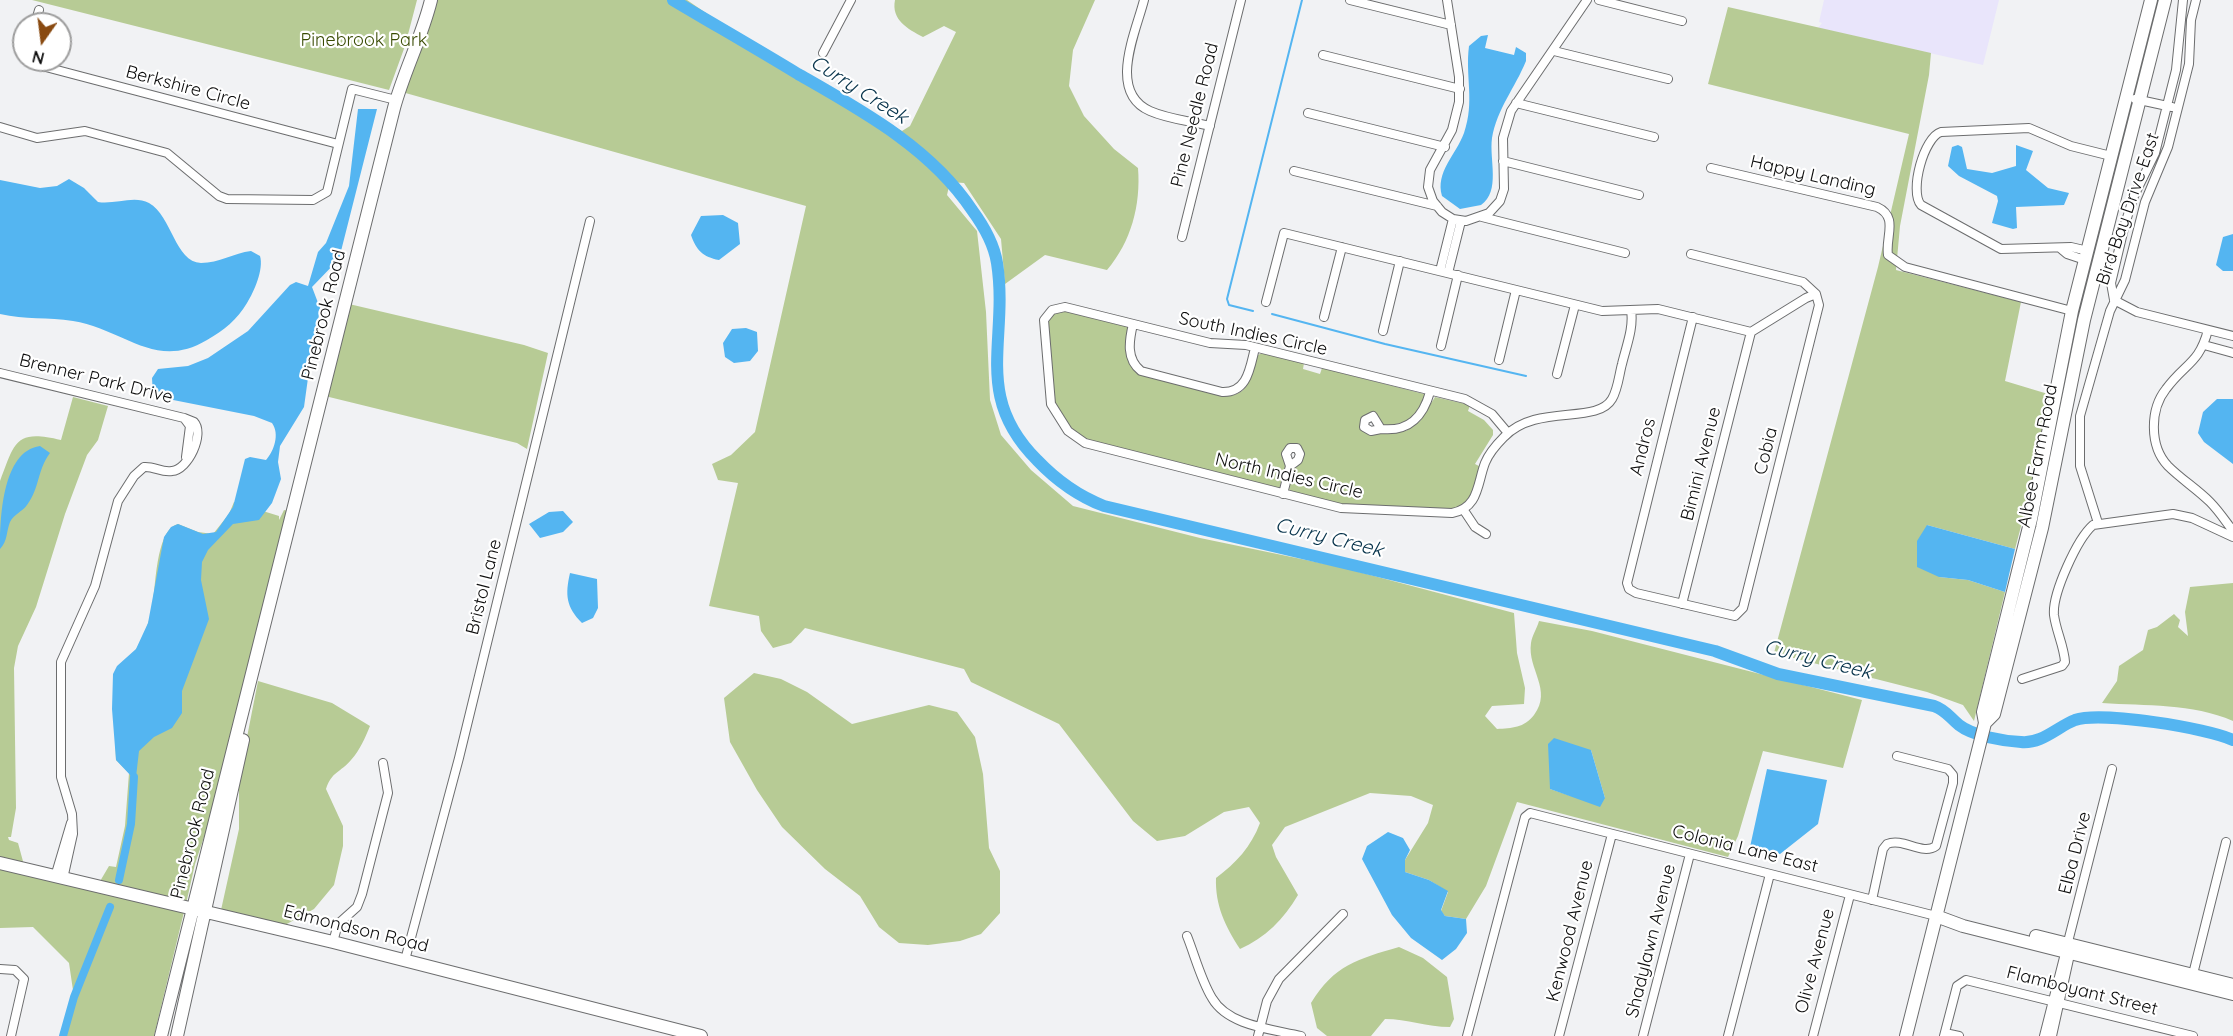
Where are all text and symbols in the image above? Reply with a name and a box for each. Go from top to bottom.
north arrow [12,12,72,72]
park label: Pinebrook Park [301,30,427,52]
street label: Pine Needle Road [1167,41,1223,189]
text: N [30,46,46,69]
water label: Curry Creek [806,51,912,129]
street label: Berkshire Circle [123,61,253,115]
street label: Bird Bay Drive East [2092,130,2164,288]
street label: Happy Landing [1748,151,1878,201]
street label: Pinebrook Road [297,248,351,382]
street label: South Indies Circle [1177,308,1329,360]
street label: Brenner Park Drive [17,349,175,409]
street label: Albee Farm Road [2014,382,2062,530]
street label: Bimini Avenue [1676,405,1726,523]
street label: Andros [1625,416,1661,478]
street label: Cobia [1750,425,1782,477]
street label: North Indies Circle [1213,449,1365,503]
water label: Curry Creek [1273,513,1385,563]
street label: Bristol Lane [462,537,506,637]
water label: Curry Creek [1762,635,1874,685]
street label: Pinebrook Road [166,767,220,901]
street label: Elba Drive [2054,809,2096,897]
street label: Colonia Lane East [1670,820,1820,878]
street label: Kenwood Avenue [1542,858,1598,1004]
street label: Shadylawn Avenue [1621,862,1681,1020]
street label: Edmondson Road [281,901,431,957]
street label: Olive Avenue [1791,906,1839,1016]
street label: Flamboyant Street [2004,962,2160,1020]

